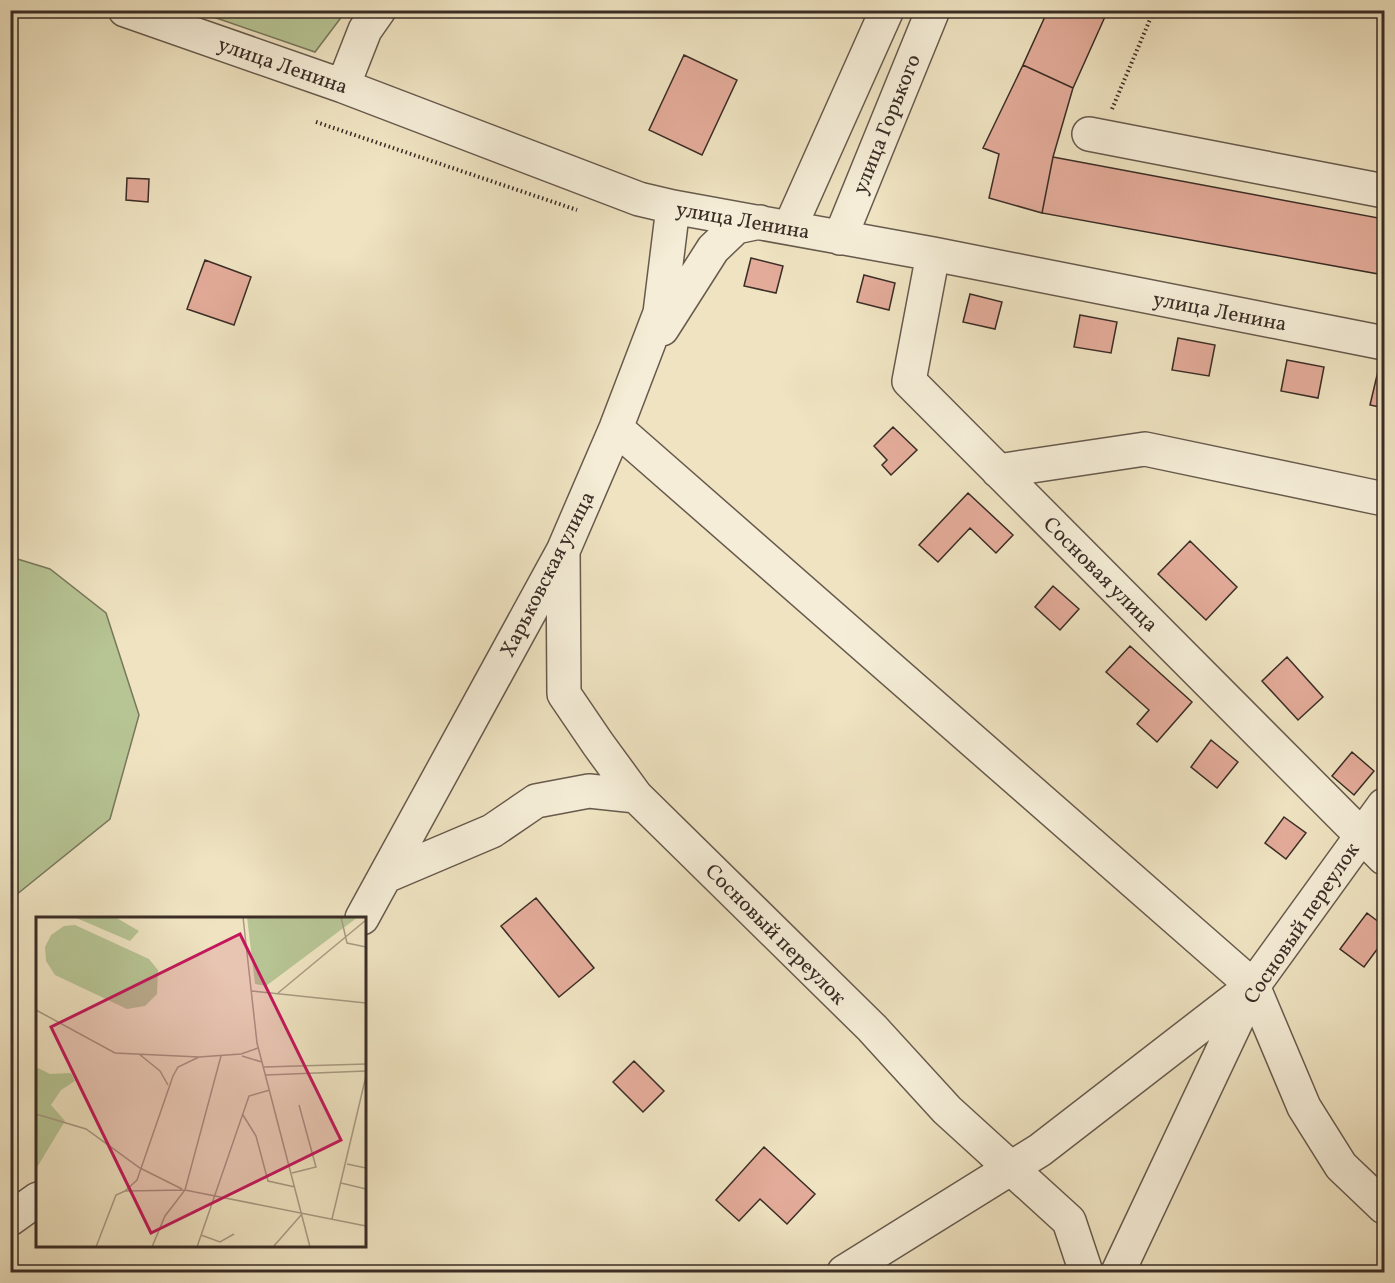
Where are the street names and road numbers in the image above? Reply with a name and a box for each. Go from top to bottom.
street label: улица Ленина [214,31,351,102]
street label: улица Горького [846,50,929,199]
street label: улица Ленина [673,195,812,248]
street label: улица Ленина [1150,285,1289,340]
street label: Харьковская улица [494,487,603,663]
street label: Сосновая улица [1036,511,1164,639]
street label: Сосновый переулок [1237,837,1367,1010]
street label: Сосновый переулок [698,858,852,1012]

